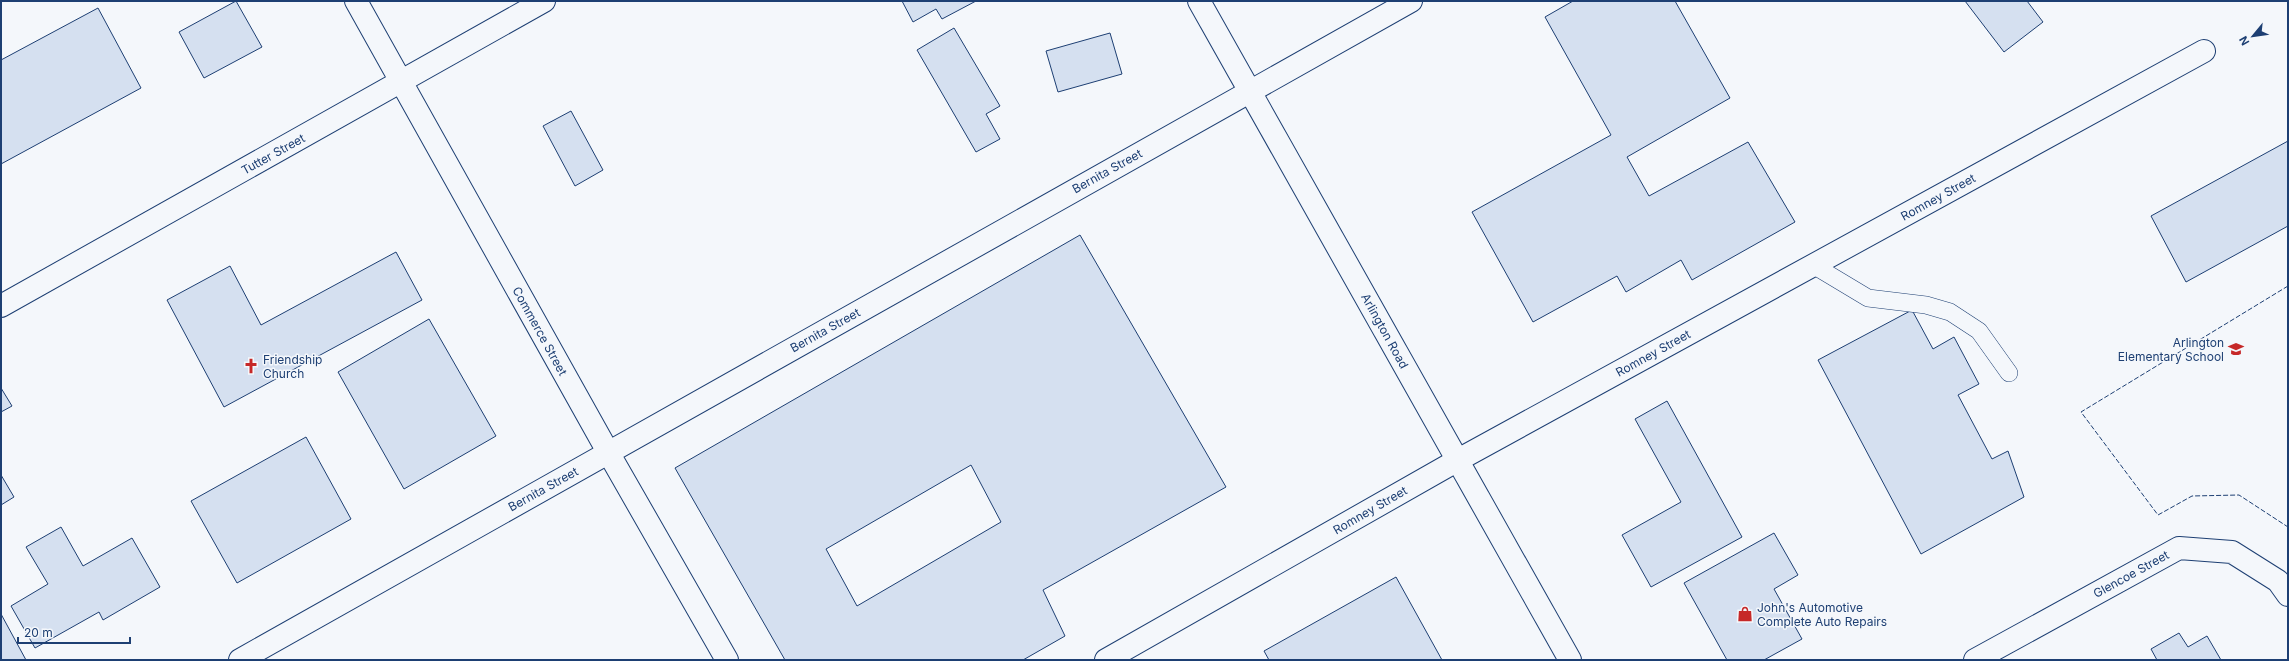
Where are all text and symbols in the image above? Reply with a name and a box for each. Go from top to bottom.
north arrow [2233,16,2273,56]
text: N [2236,34,2252,48]
street label: Tutter Street [239,130,307,178]
street label: Bernita Street [1069,146,1145,196]
street label: Romney Street [1898,170,1978,224]
street label: Commerce Street [509,284,571,378]
street label: Arlington Road [1358,291,1412,371]
street label: Bernita Street [787,305,863,355]
street label: Romney Street [1613,326,1693,380]
place label: Arlington Elementary School [2118,335,2224,364]
school or university icon: Arlington Elementary School [2227,340,2245,358]
place label: Friendship Church [263,352,322,381]
church icon: Friendship Church [242,357,260,375]
street label: Bernita Street [505,464,581,514]
street label: Romney Street [1330,483,1410,537]
street label: Glencoe Street [2091,547,2172,601]
place label: John's Automotive Complete Auto Repairs [1757,600,1887,629]
shop icon: John's Automotive Complete Auto Repairs [1736,605,1754,623]
scale bar [18,619,130,645]
text: 20 m [24,625,53,640]

